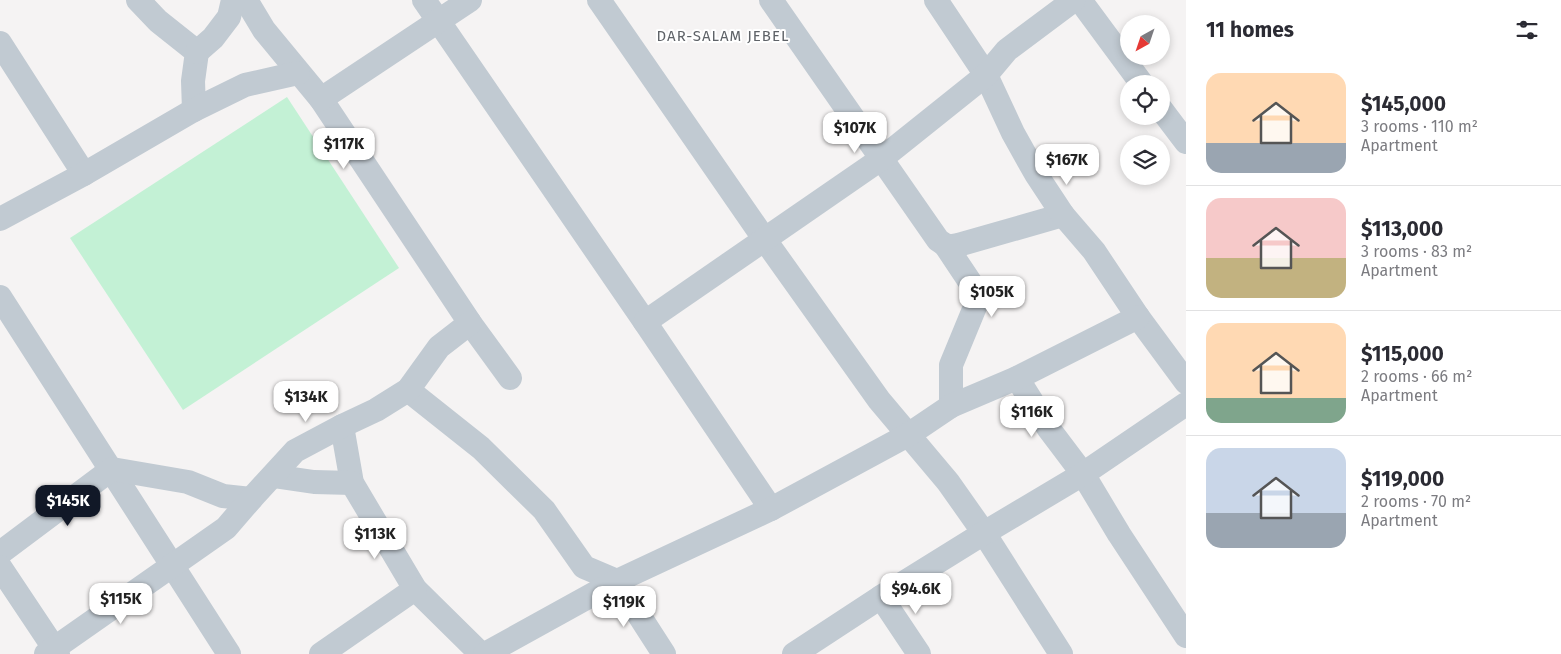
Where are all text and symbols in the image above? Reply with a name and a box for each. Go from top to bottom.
north arrow [1120,15,1170,65]
map controls [1120,15,1170,185]
icon: filters [1513,16,1541,44]
text: 11 homes [1206,17,1294,43]
district label: DAR-SALAM JEBEL [657,27,789,45]
button: locate [1120,75,1170,125]
text: $145,000 [1361,91,1446,117]
icon: home [1246,93,1306,153]
pin: $107K [820,112,890,154]
text: 3 rooms · 110 m² [1361,117,1478,136]
text: $107K [834,118,876,137]
pin: $117K [309,128,379,170]
text: $117K [324,134,364,153]
button: layers [1120,135,1170,185]
text: Apartment [1361,136,1438,155]
pin: $167K [1032,144,1102,186]
text: $167K [1046,150,1088,169]
text: $113,000 [1361,216,1443,242]
icon: home [1246,218,1306,278]
text: 3 rooms · 83 m² [1361,242,1472,261]
text: Apartment [1361,261,1438,280]
pin: $105K [957,276,1027,318]
text: $105K [970,282,1014,301]
text: $115,000 [1361,341,1444,367]
icon: home [1246,343,1306,403]
text: 2 rooms · 66 m² [1361,367,1472,386]
pin: $134K [271,380,341,423]
text: Apartment [1361,386,1438,405]
text: $134K [284,387,328,406]
pin: $116K [997,396,1067,438]
text: $116K [1011,402,1053,421]
text: $119,000 [1361,466,1444,492]
icon: home [1246,468,1306,528]
pin: $145K [33,484,103,527]
text: $145K [46,491,90,510]
text: 2 rooms · 70 m² [1361,492,1471,511]
text: Apartment [1361,511,1438,530]
pin: $113K [340,518,410,560]
text: $113K [354,524,396,543]
pin: $94.6K [875,572,957,615]
text: $94.6K [891,579,941,598]
pin: $115K [86,582,156,625]
pin: $119K [589,586,659,628]
text: $115K [100,589,142,608]
text: $119K [603,592,645,611]

